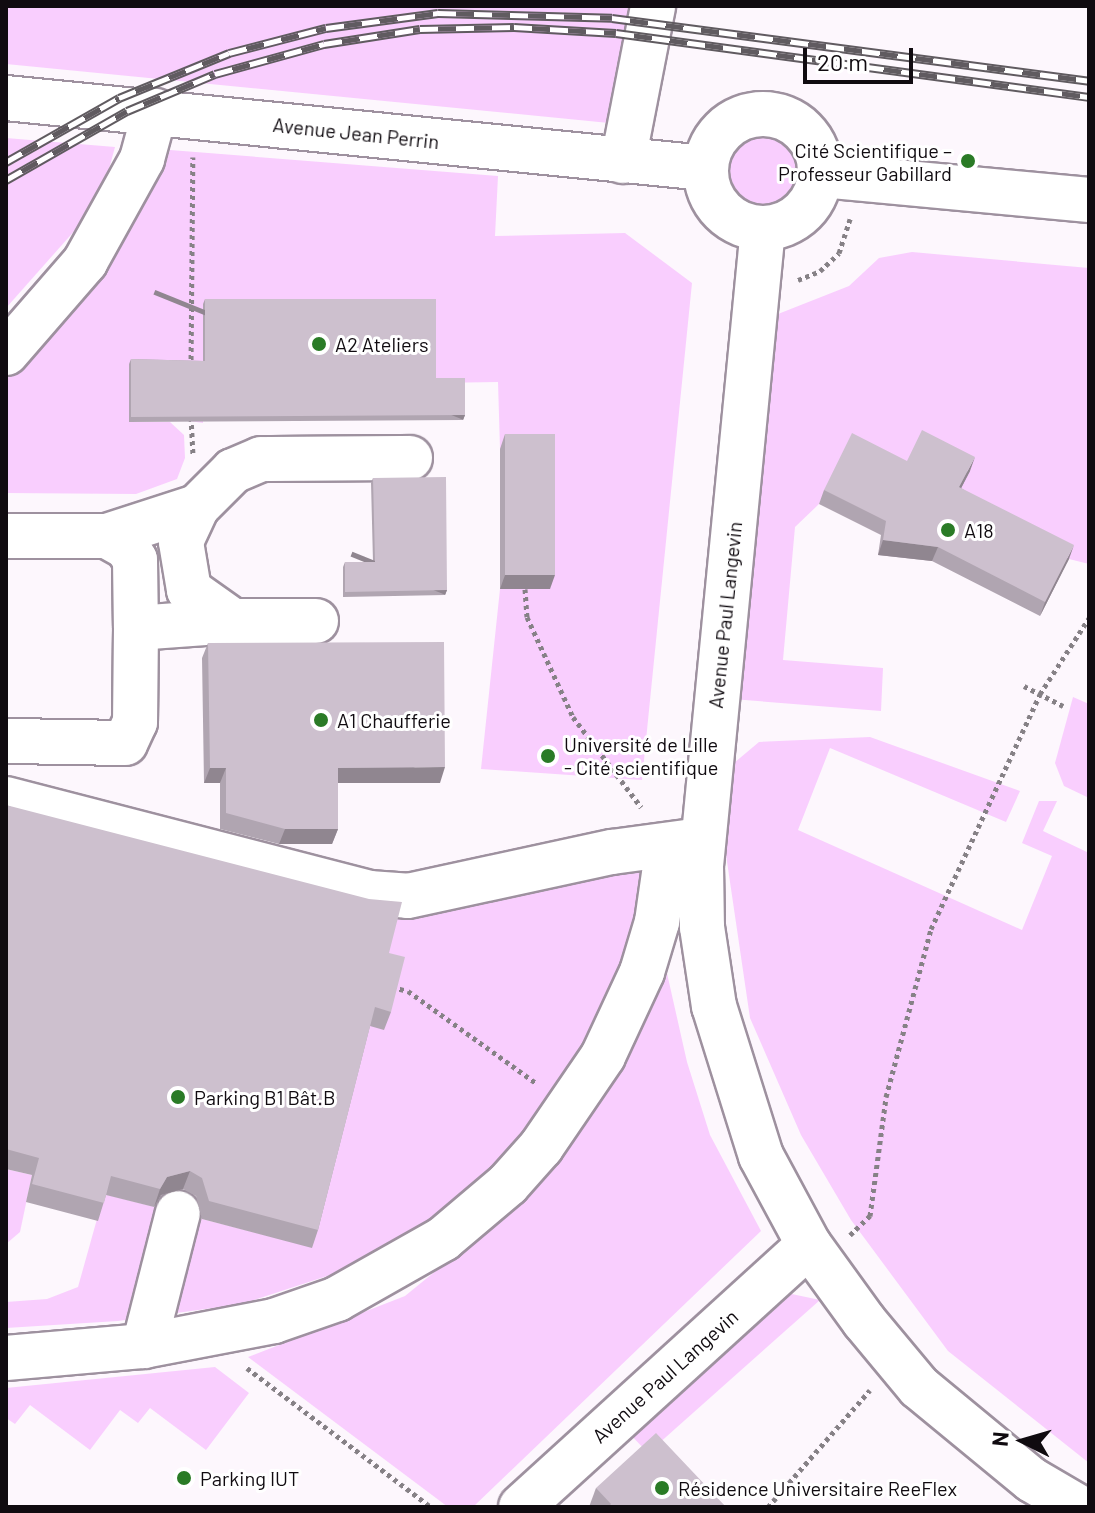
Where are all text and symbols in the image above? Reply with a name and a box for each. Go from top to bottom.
scale bar [807,32,917,82]
text: 20 m [817,47,868,76]
street label: Avenue Jean Perrin [272,112,440,154]
place label: Cité Scientifique – Professeur Gabillard [778,138,952,185]
marker: Cité Scientifique – Professeur Gabillard [959,152,977,170]
place label: A2 Ateliers [335,332,429,356]
marker: A2 Ateliers [310,335,328,353]
place label: A18 [964,518,994,542]
street label: Avenue Paul Langevin [703,520,747,710]
marker: A18 [939,521,957,539]
place label: A1 Chaufferie [337,708,451,732]
marker: A1 Chaufferie [312,711,330,729]
place label: Université de Lille ‐ Cité scientifique [564,732,718,779]
marker: Université de Lille ‐ Cité scientifique [539,747,557,765]
place label: Parking B1 Bât.B [194,1085,335,1109]
marker: Parking B1 Bât.B [169,1088,187,1106]
street label: Avenue Paul Langevin [587,1304,743,1448]
north arrow [983,1401,1063,1481]
text: N [986,1430,1013,1447]
place label: Parking IUT [200,1466,299,1490]
marker: Parking IUT [175,1469,193,1487]
place label: Résidence Universitaire ReeFlex [678,1476,957,1500]
marker: Résidence Universitaire ReeFlex [653,1479,671,1497]

